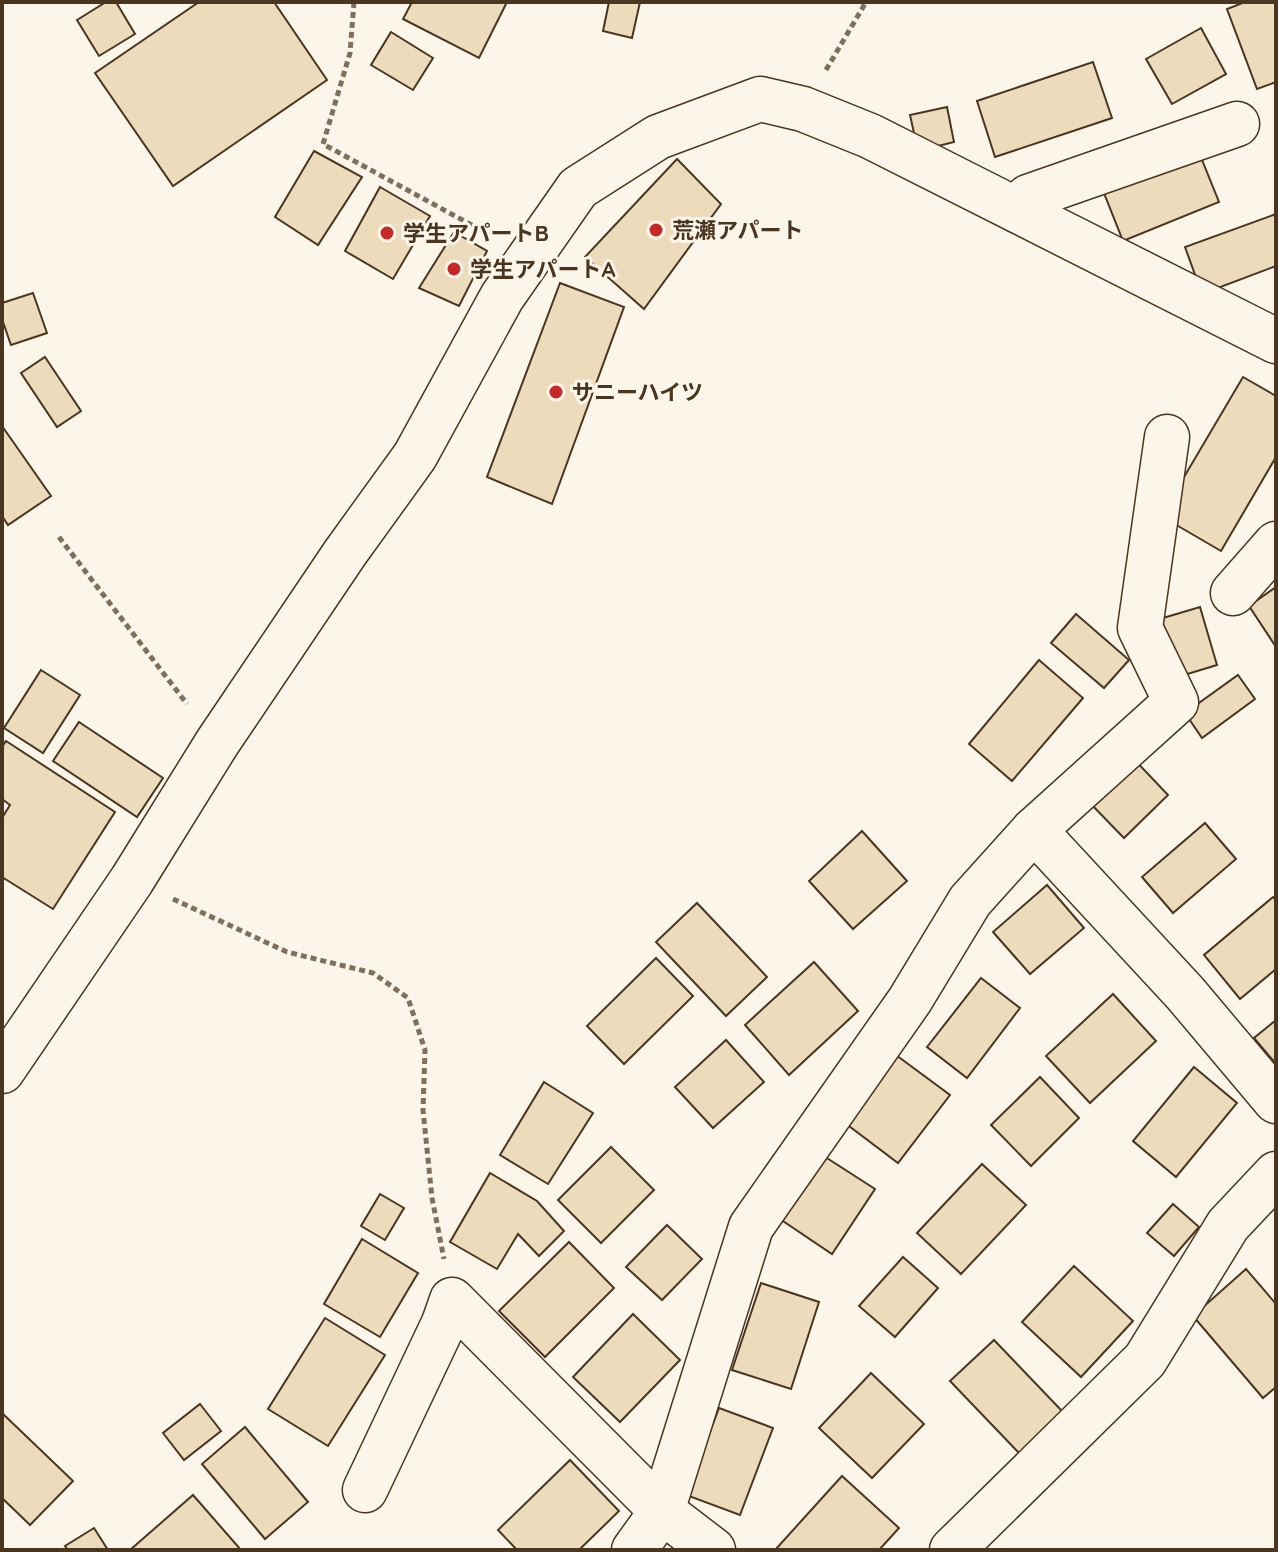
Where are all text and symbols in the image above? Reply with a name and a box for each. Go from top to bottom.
place label: 荒瀬アパート [672,216,804,244]
place label: 学生アパートB [403,219,549,247]
marker: 荒瀬アパート [647,221,665,239]
marker: 学生アパートB [378,224,396,242]
place label: 学生アパートA [470,255,616,283]
marker: 学生アパートA [445,260,463,278]
place label: サニーハイツ [572,378,703,406]
marker: サニーハイツ [547,383,565,401]

